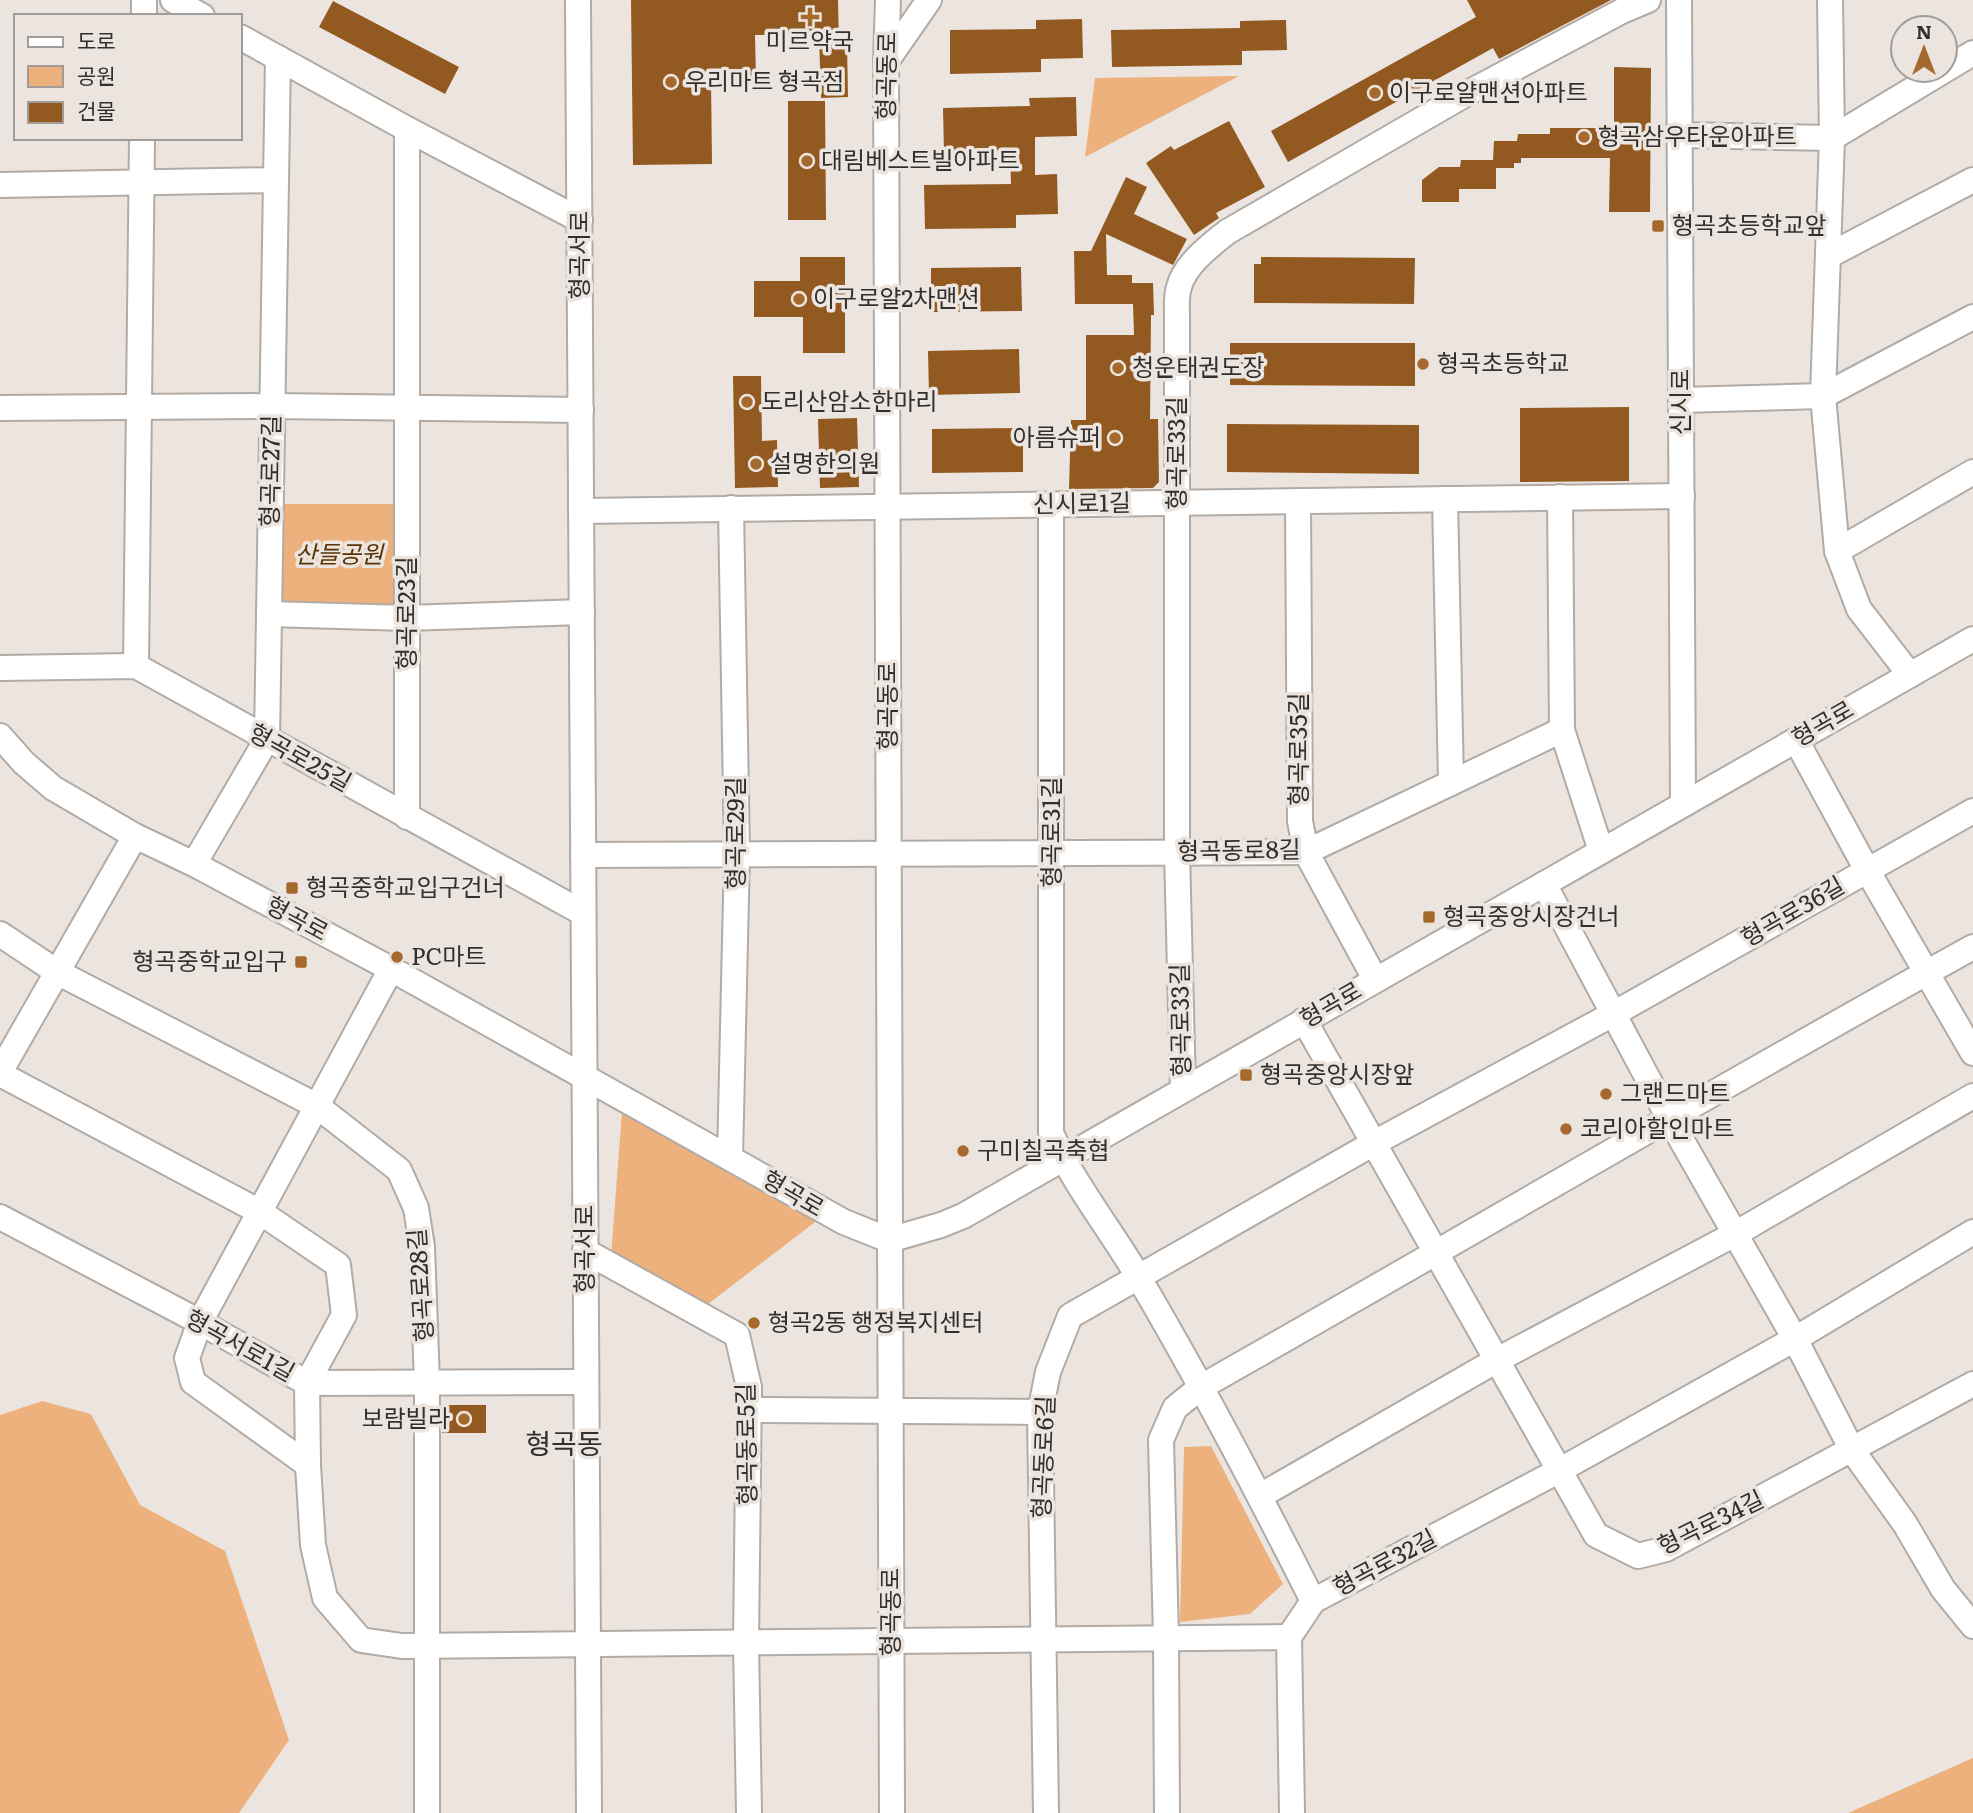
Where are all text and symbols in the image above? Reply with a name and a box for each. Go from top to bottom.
marker: 미르약국 [802,9,818,25]
legend [14,14,242,140]
north arrow [1889,14,1959,84]
text: N [1916,17,1932,45]
place label: 미르약국 [766,22,854,57]
text: 도로 [77,24,116,55]
street label: 형곡동로 [866,31,903,120]
text: 공원 [77,59,116,90]
place label: 우리마트 형곡점 [685,62,844,97]
place label: 이구로얄맨션아파트 [1389,73,1588,108]
marker: 우리마트 형곡점 [663,74,679,90]
marker: 이구로얄맨션아파트 [1367,85,1383,101]
text: 건물 [77,94,116,125]
place label: 형곡삼우타운아파트 [1598,117,1797,152]
marker: 형곡삼우타운아파트 [1576,129,1592,145]
place label: 대림베스트빌아파트 [821,141,1020,176]
marker: 대림베스트빌아파트 [799,153,815,169]
place label: 형곡초등학교앞 [1672,206,1827,241]
street label: 형곡서로 [560,211,595,299]
marker: 형곡초등학교앞 [1650,218,1666,234]
place label: 이구로얄2차맨션 [813,279,980,314]
marker: 이구로얄2차맨션 [791,291,807,307]
place label: 형곡초등학교 [1437,344,1569,379]
place label: 청운태권도장 [1132,348,1264,383]
marker: 형곡초등학교 [1415,356,1431,372]
marker: 청운태권도장 [1110,360,1126,376]
street label: 신시로 [1661,369,1696,435]
place label: 도리산암소한마리 [761,382,938,417]
marker: 도리산암소한마리 [739,394,755,410]
street label: 형곡로33길 [1157,396,1192,510]
street label: 형곡로27길 [250,414,287,527]
place label: 아름슈퍼 [1013,418,1101,453]
marker: 아름슈퍼 [1107,430,1123,446]
place label: 설명한의원 [770,444,880,479]
marker: 설명한의원 [748,456,764,472]
street label: 신시로1길 [1033,483,1131,520]
park label: 산들공원 [295,535,385,570]
street label: 형곡로23길 [387,556,422,670]
street label: 형곡동로 [868,662,903,750]
street label: 형곡로 [1784,690,1859,754]
street label: 형곡로35길 [1279,692,1314,806]
street label: 형곡로25길 [243,713,359,798]
street label: 형곡로29길 [716,776,751,890]
street label: 형곡로31길 [1032,776,1067,888]
street label: 형곡동로8길 [1177,830,1301,867]
street label: 형곡로36길 [1734,866,1850,954]
place label: 형곡중학교입구건너 [306,868,505,903]
marker: 형곡중학교입구건너 [284,880,300,896]
street label: 형곡로 [261,886,336,948]
place label: 형곡중앙시장건너 [1443,897,1620,932]
marker: 형곡중앙시장건너 [1421,909,1437,925]
place label: PC마트 [411,937,486,972]
place label: 형곡중학교입구 [132,942,287,977]
marker: PC마트 [389,949,405,965]
marker: 형곡중학교입구 [293,954,309,970]
street label: 형곡로33길 [1160,963,1197,1077]
street label: 형곡로 [1292,971,1367,1035]
place label: 형곡중앙시장앞 [1260,1055,1415,1090]
marker: 형곡중앙시장앞 [1238,1067,1254,1083]
place label: 그랜드마트 [1620,1074,1730,1109]
marker: 그랜드마트 [1598,1086,1614,1102]
place label: 코리아할인마트 [1580,1109,1735,1144]
marker: 코리아할인마트 [1558,1121,1574,1137]
place label: 구미칠곡축협 [977,1131,1109,1166]
marker: 구미칠곡축협 [955,1143,971,1159]
street label: 형곡로 [757,1160,832,1224]
street label: 형곡서로 [565,1205,600,1293]
street label: 형곡로28길 [397,1227,440,1343]
street label: 형곡서로1길 [180,1299,302,1388]
place label: 형곡2동 행정복지센터 [768,1303,984,1338]
marker: 형곡2동 행정복지센터 [746,1315,762,1331]
street label: 형곡동로5길 [726,1382,763,1506]
street label: 형곡동로6길 [1022,1395,1061,1519]
place label: 보람빌라 [362,1399,450,1434]
marker: 보람빌라 [456,1411,472,1427]
district label: 형곡동 [525,1421,603,1463]
street label: 형곡로34길 [1651,1480,1769,1562]
street label: 형곡로32길 [1326,1519,1442,1603]
street label: 형곡동로 [871,1568,906,1656]

